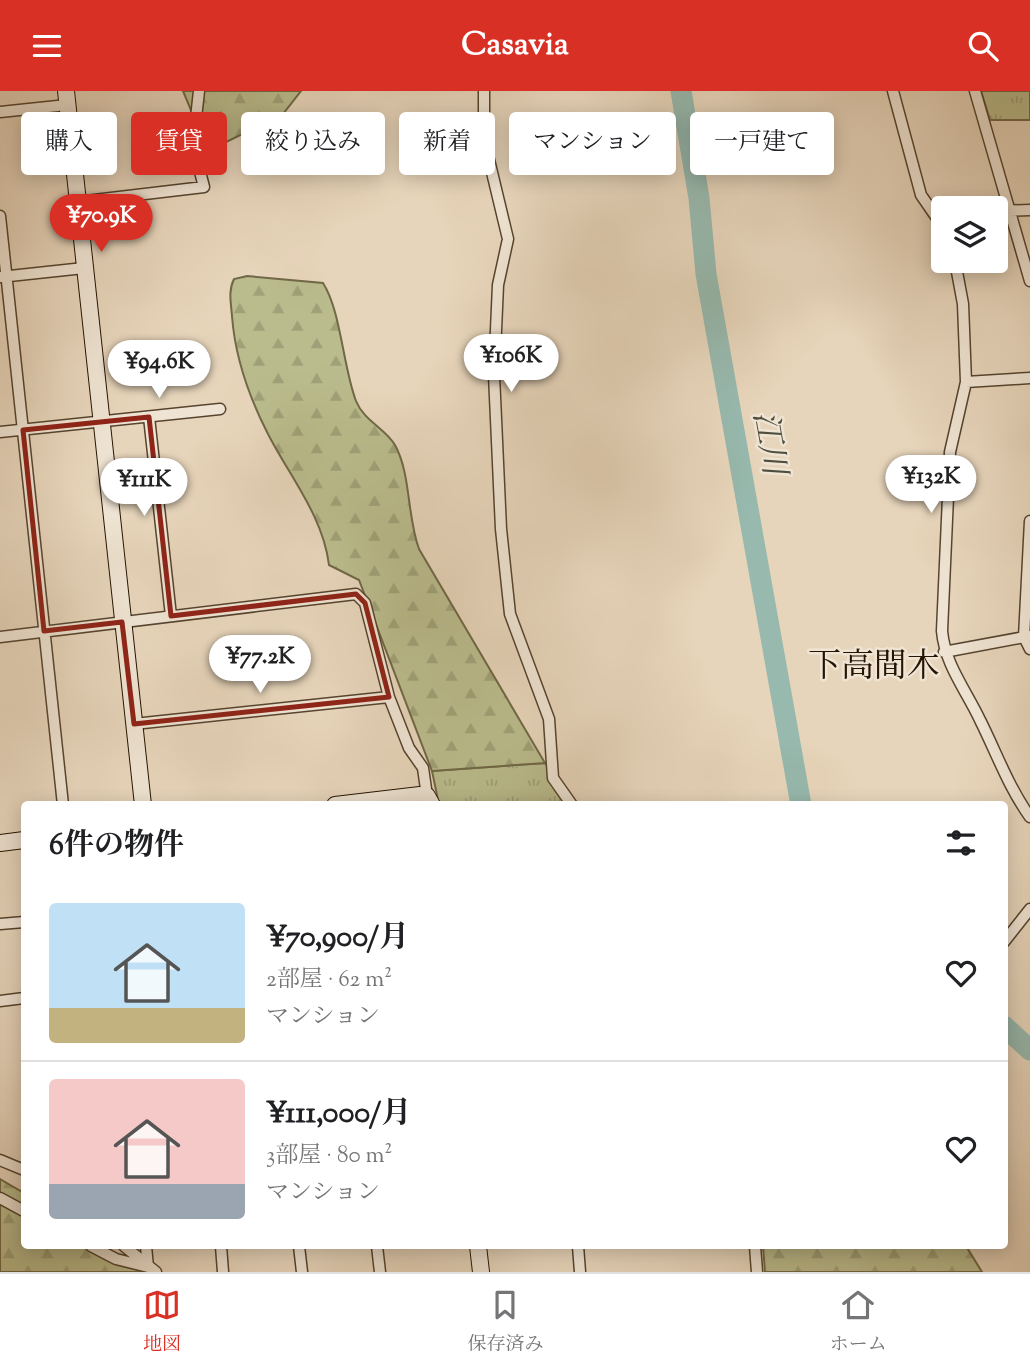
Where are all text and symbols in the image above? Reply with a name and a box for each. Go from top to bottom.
text: Casavia [461,23,569,69]
icon: menu [28,27,66,65]
icon: search [964,27,1002,65]
chip: 購入 [21,112,117,175]
chip: 賃貸 [131,112,227,175]
chip: 絞り込み [241,112,385,175]
chip: 新着 [399,112,495,175]
chip: マンション [509,112,676,175]
chip: 一戸建て [690,112,834,175]
pin: ¥70.9K [44,195,158,254]
map controls [931,196,1008,273]
button: layers [931,196,1008,273]
text: ¥70.9K [66,200,136,233]
pin: ¥106K [462,335,560,394]
text: ¥106K [480,340,542,373]
pin: ¥94.6K [102,341,216,400]
text: ¥94.6K [124,346,194,379]
water label: 江川 [740,407,797,481]
pin: ¥132K [882,455,980,515]
pin: ¥111K [95,459,193,518]
text: ¥132K [901,461,961,494]
text: ¥111K [117,464,171,497]
pin: ¥77.2K [203,635,317,695]
text: ¥77.2K [225,641,295,674]
district label: 下高間木 [808,644,940,692]
icon: filters [942,824,980,862]
text: 6件の物件 [49,825,184,868]
text: ¥70,900/月 [266,917,409,960]
icon: home [105,931,189,1015]
icon: heart [942,954,980,992]
text: 2部屋 · 62 m² [266,964,392,997]
text: マンション [266,1001,380,1034]
text: ¥111,000/月 [266,1093,411,1136]
icon: home [105,1107,189,1191]
icon: heart [942,1130,980,1168]
text: 3部屋 · 80 m² [266,1140,392,1173]
text: マンション [266,1177,380,1210]
tab: 地図 [143,1286,181,1359]
tab: 保存済み [467,1286,544,1359]
tab: ホーム [830,1286,887,1359]

